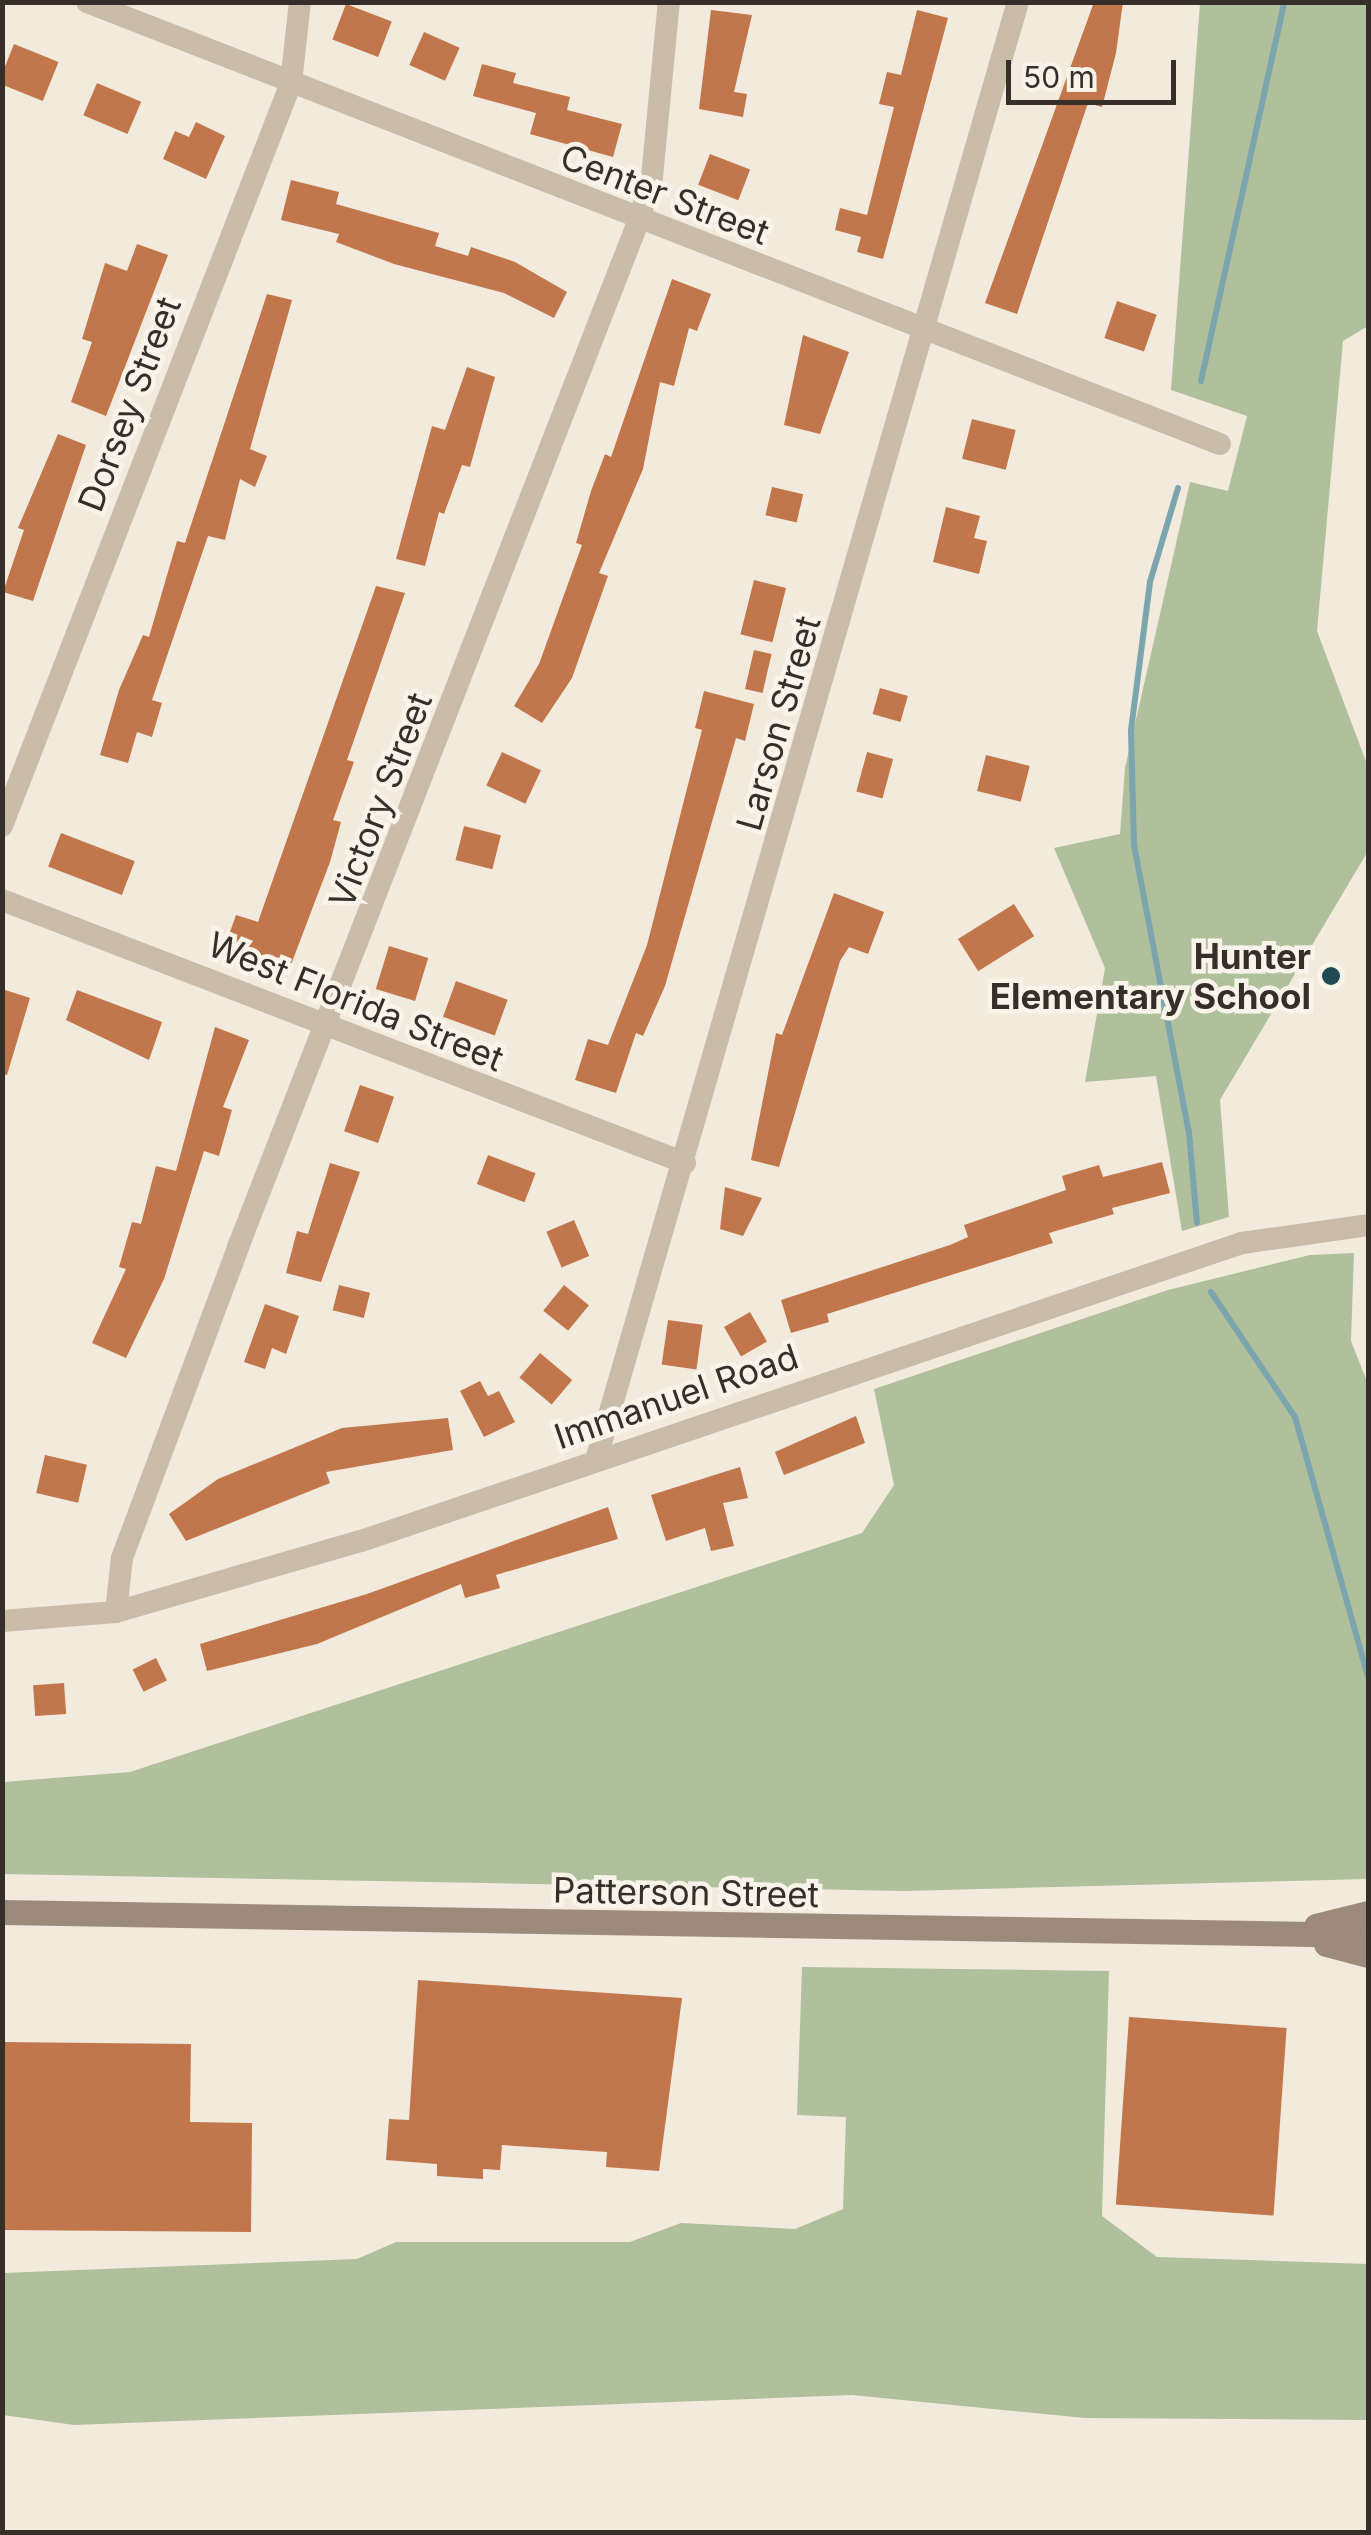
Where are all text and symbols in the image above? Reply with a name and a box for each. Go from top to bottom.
scale bar [1011,40,1181,102]
text: 50 m [1023,59,1095,95]
street label: Center Street [555,135,775,253]
street label: Dorsey Street [69,291,189,517]
street label: Larson Street [727,611,829,835]
street label: Victory Street [320,687,440,913]
street label: West Florida Street [202,923,510,1079]
place label: Hunter Elementary School [990,935,1311,1017]
marker: Hunter Elementary School [1320,965,1342,987]
street label: Immanuel Road [549,1335,803,1457]
street label: Patterson Street [553,1869,819,1915]

